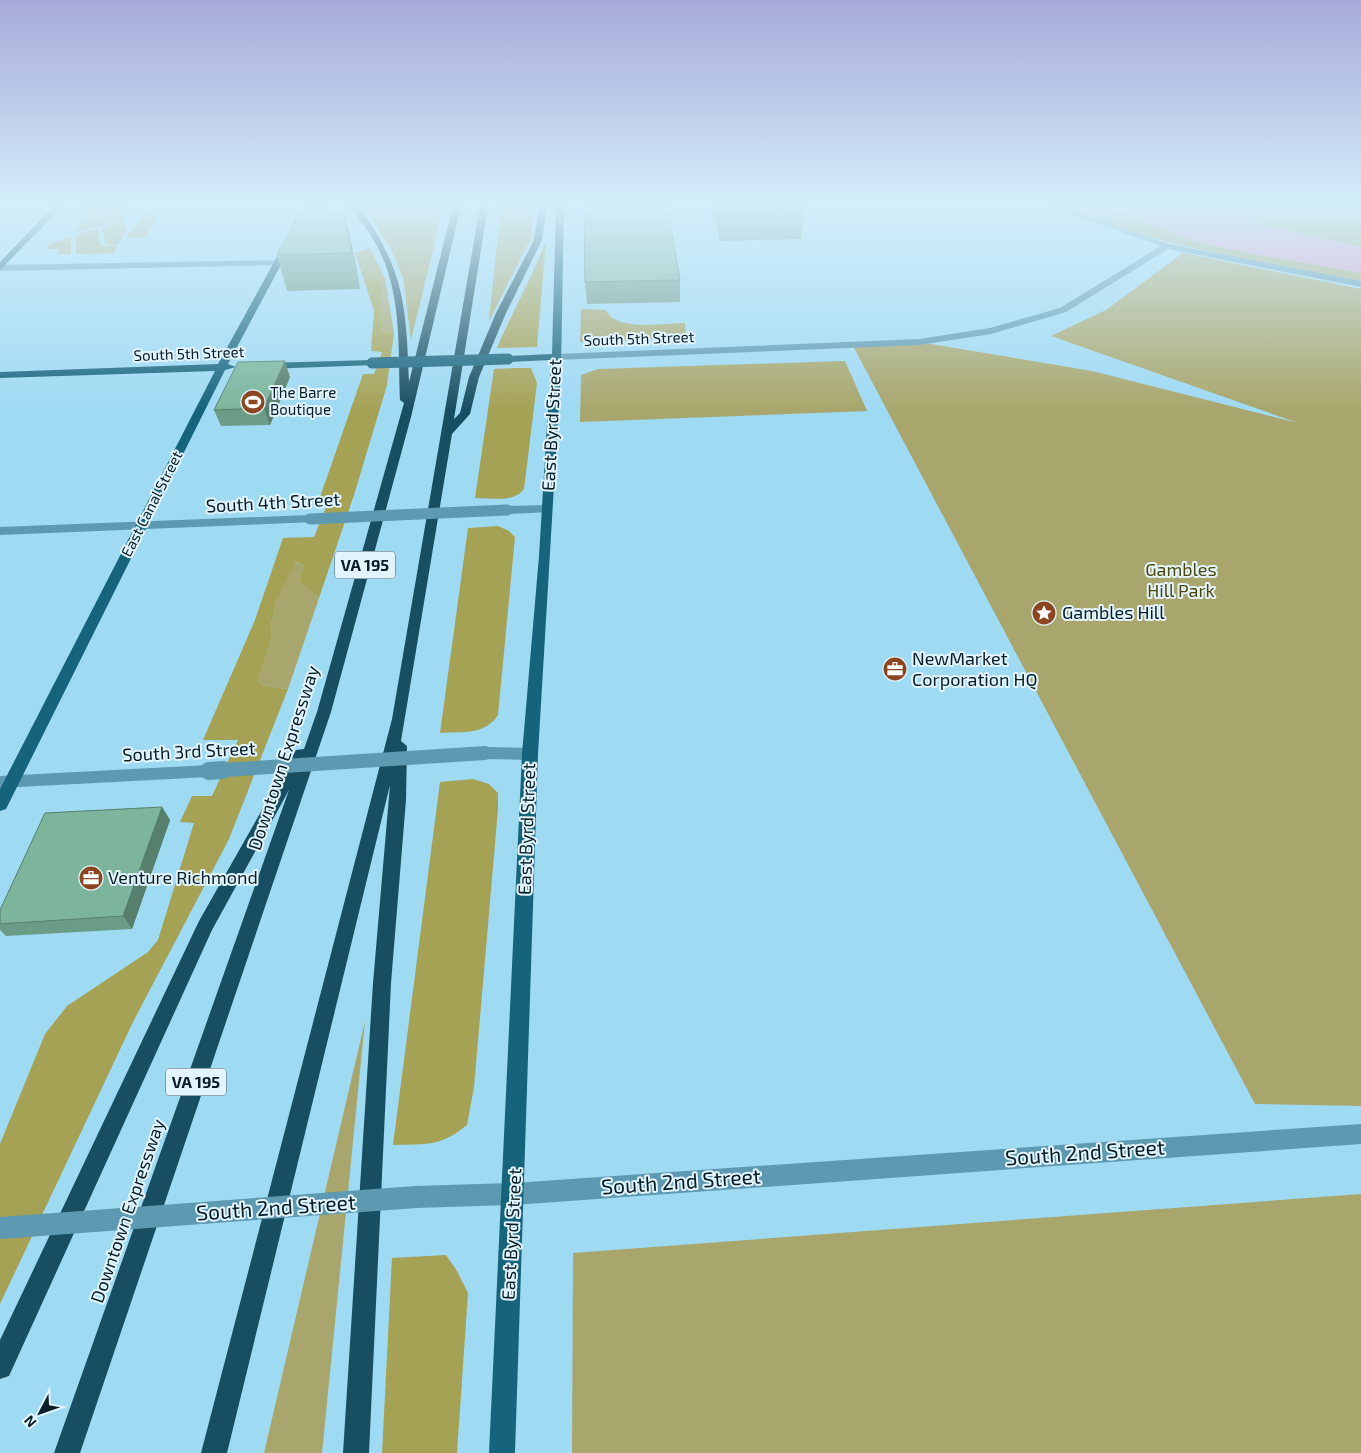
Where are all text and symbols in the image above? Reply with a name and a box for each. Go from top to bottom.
street label: South 5th Street [583,327,695,349]
street label: South 5th Street [133,342,245,364]
street label: East Byrd Street [537,358,565,491]
place label: The Barre Boutique [270,383,336,418]
sports icon: The Barre Boutique [240,389,266,415]
street label: East Canal Street [117,447,186,559]
street label: South 4th Street [205,487,341,517]
road number: VA 195 [335,552,395,578]
park label: Gambles Hill Park [1145,558,1217,601]
place icon: Gambles Hill [1031,600,1057,626]
place label: Gambles Hill [1062,601,1165,623]
place label: NewMarket Corporation HQ [912,647,1038,690]
office icon: NewMarket Corporation HQ [882,656,908,682]
street label: Downtown Expressway [243,662,323,853]
street label: South 3rd Street [122,737,256,765]
street label: East Byrd Street [513,762,539,895]
office icon: Venture Richmond [78,865,104,891]
place label: Venture Richmond [108,866,258,888]
road number: VA 195 [166,1068,226,1096]
street label: Downtown Expressway [85,1115,169,1305]
street label: South 2nd Street [1004,1133,1165,1170]
street label: South 2nd Street [600,1162,761,1199]
street label: East Byrd Street [497,1167,525,1300]
street label: South 2nd Street [195,1188,356,1225]
north arrow [15,1388,65,1438]
text: N [20,1412,40,1431]

